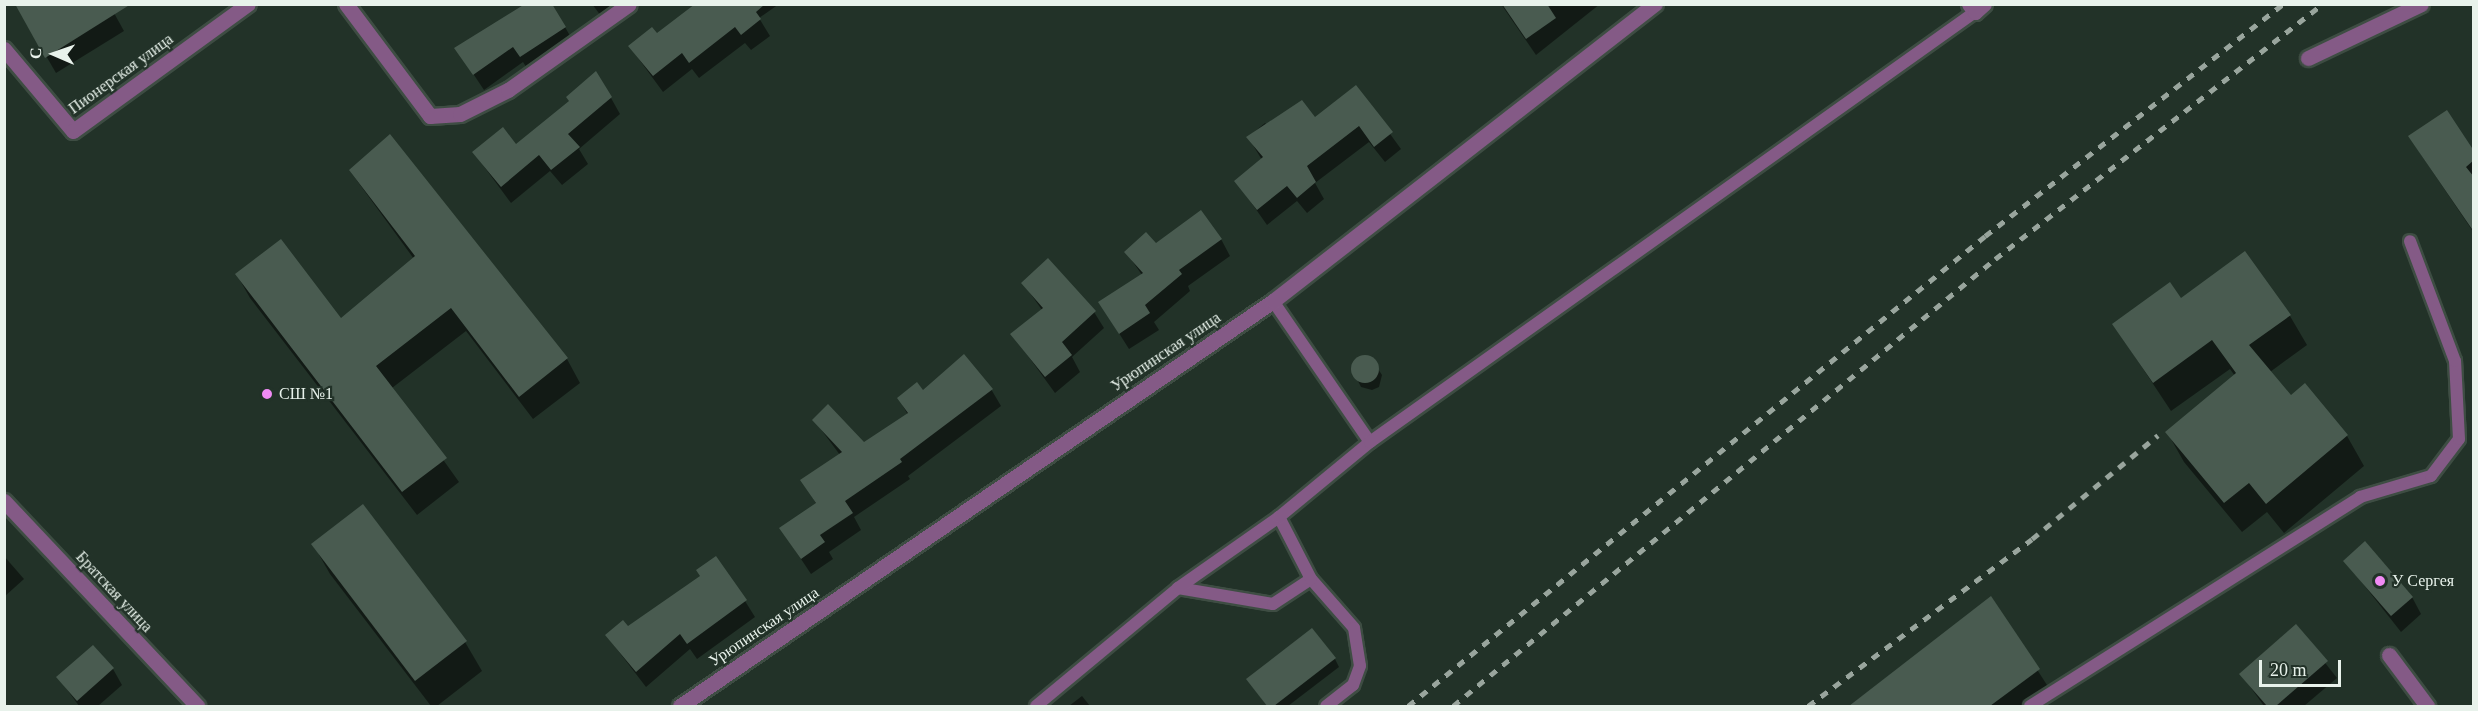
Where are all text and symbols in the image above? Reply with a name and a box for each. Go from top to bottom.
north arrow [24,24,84,84]
street label: Пионерская улица [65,30,177,118]
text: С [27,47,44,59]
street label: Урюпинская улица [1108,308,1224,396]
place label: СШ №1 [279,384,333,404]
marker: СШ №1 [260,387,274,401]
street label: Братская улица [72,548,156,636]
place label: У Сергея [2392,571,2454,591]
marker: У Сергея [2373,574,2387,588]
street label: Урюпинская улица [706,583,822,671]
scale bar [2262,648,2344,686]
text: 20 m [2270,660,2307,680]

